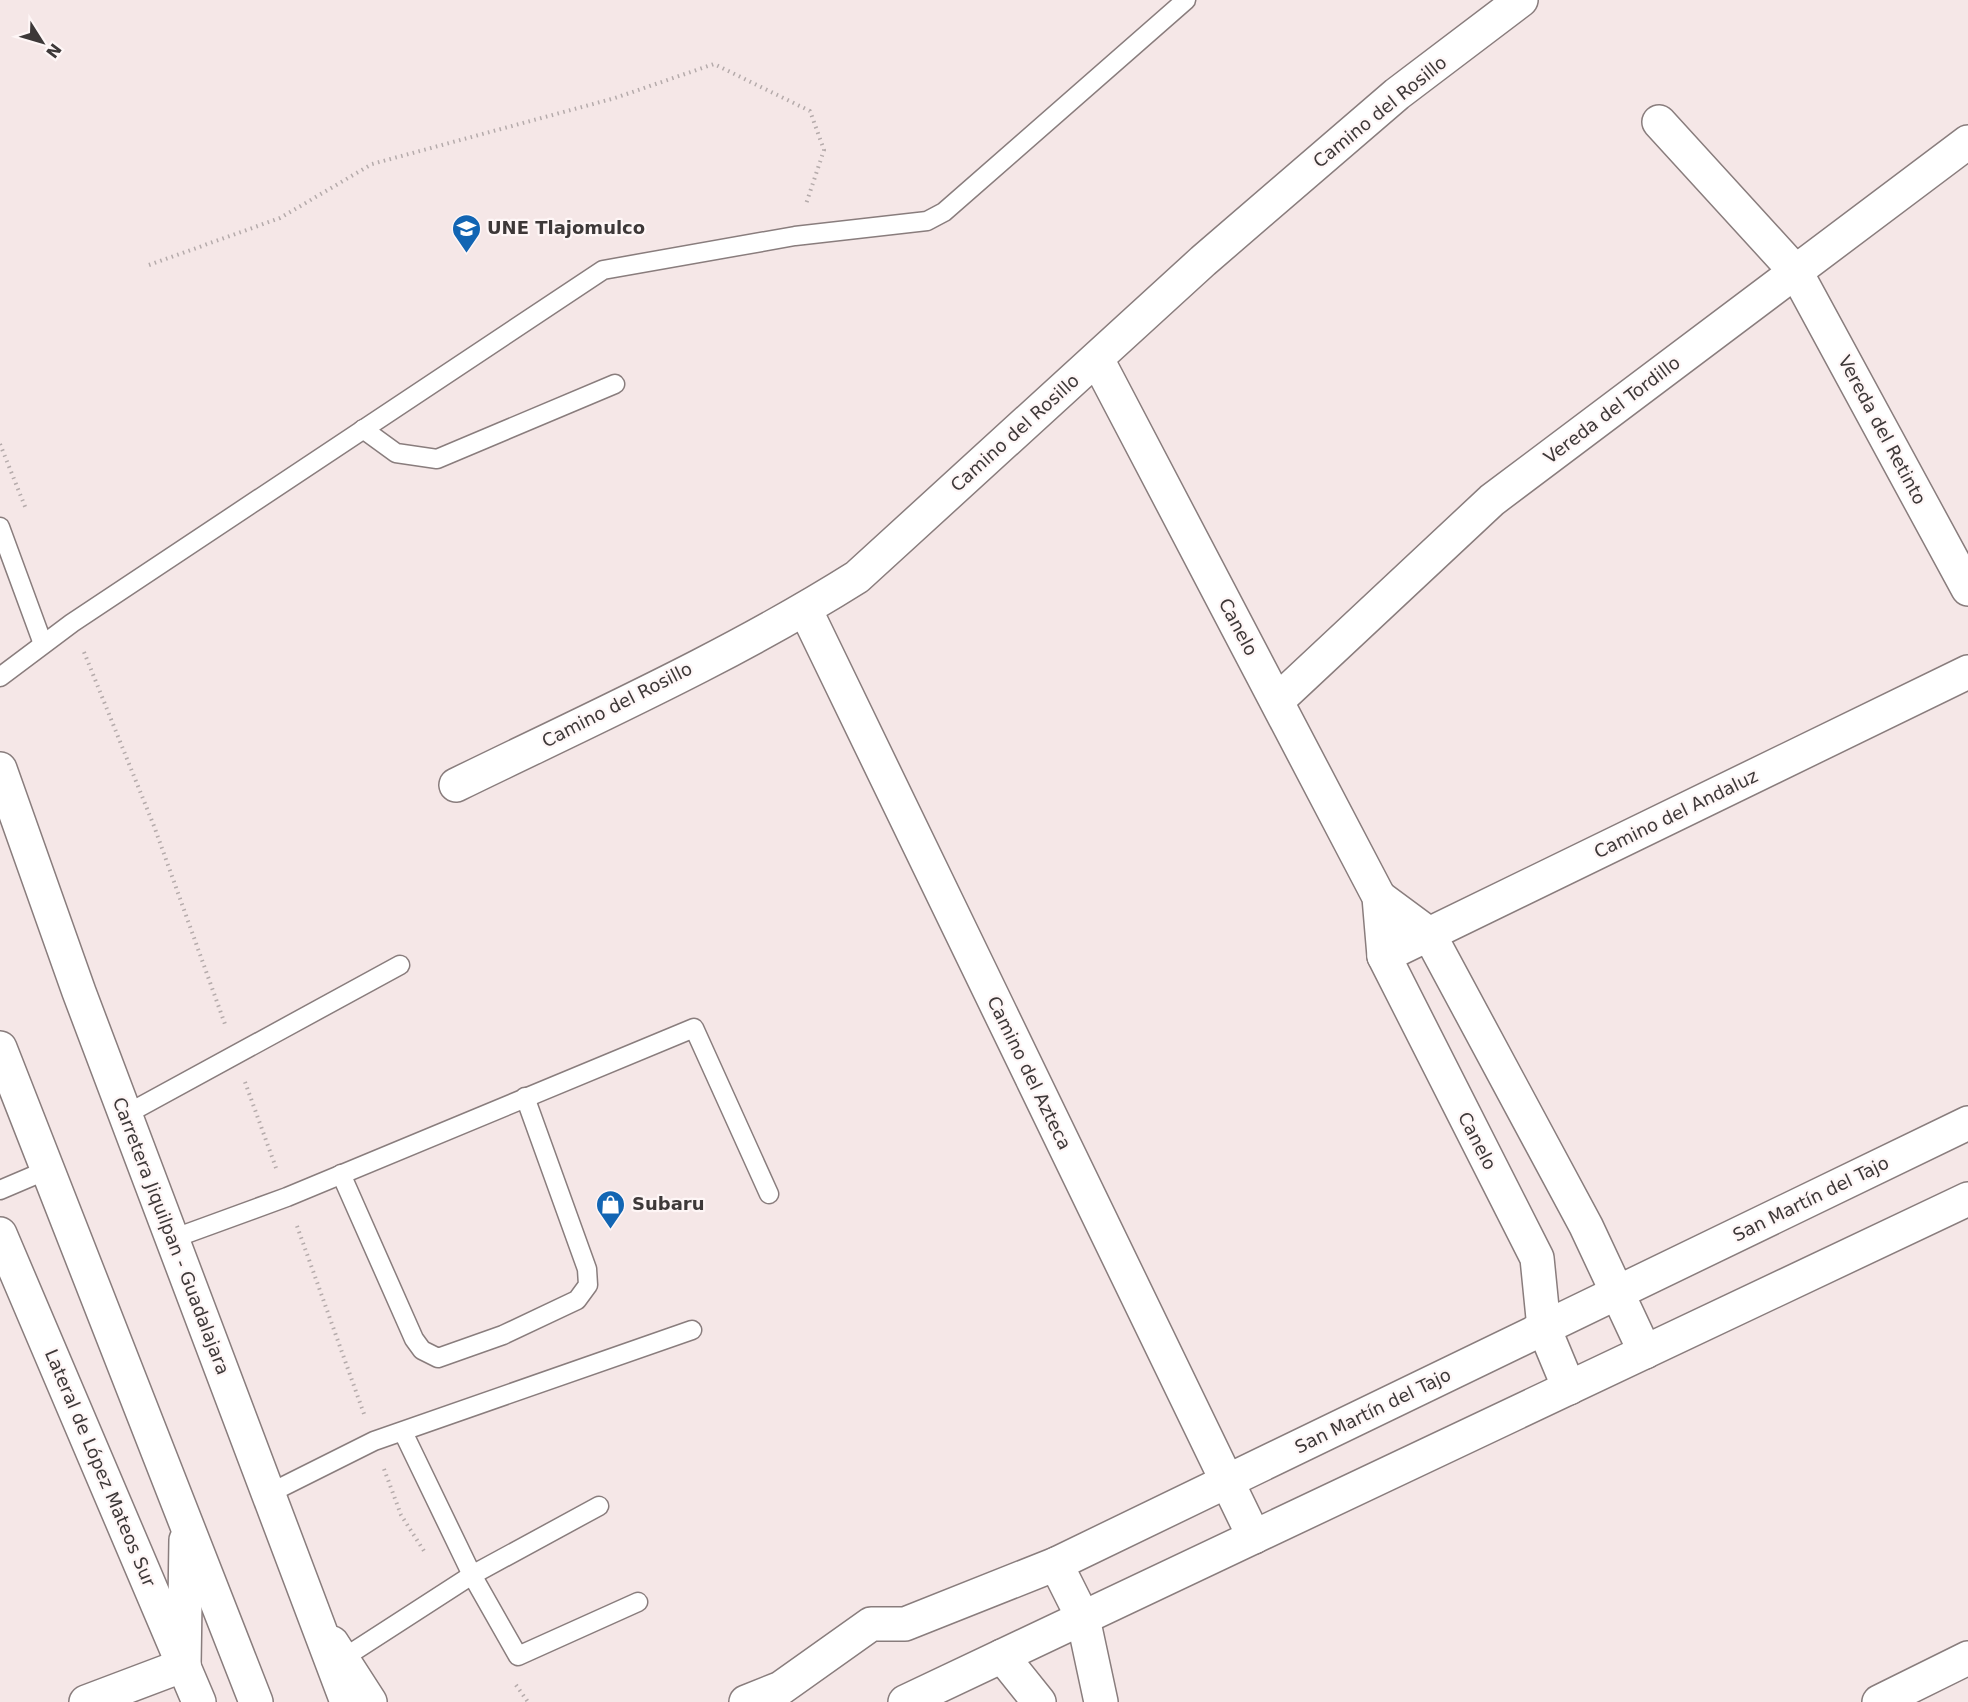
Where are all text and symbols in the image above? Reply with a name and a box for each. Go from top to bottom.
north arrow [12,12,72,72]
text: N [42,40,65,62]
street label: Camino del Rosillo [1309,51,1451,172]
school or university icon: UNE Tlajomulco [450,212,482,254]
place label: UNE Tlajomulco [487,217,645,238]
street label: Vereda del Tordillo [1540,352,1684,468]
street label: Vereda del Retinto [1834,352,1931,508]
street label: Camino del Rosillo [946,369,1083,496]
street label: Canelo [1215,594,1262,659]
street label: Camino del Rosillo [538,658,695,752]
street label: Camino del Andaluz [1590,765,1761,862]
street label: Camino del Azteca [983,993,1076,1153]
street label: Carretera Jiquilpan - Guadalajara [109,1094,234,1377]
street label: Canelo [1454,1108,1501,1173]
street label: San Martín del Tajo [1729,1152,1892,1245]
shop icon: Subaru [595,1188,627,1230]
place label: Subaru [632,1193,705,1214]
street label: Lateral de López Mateos Sur [41,1346,160,1590]
street label: San Martín del Tajo [1291,1364,1454,1457]

